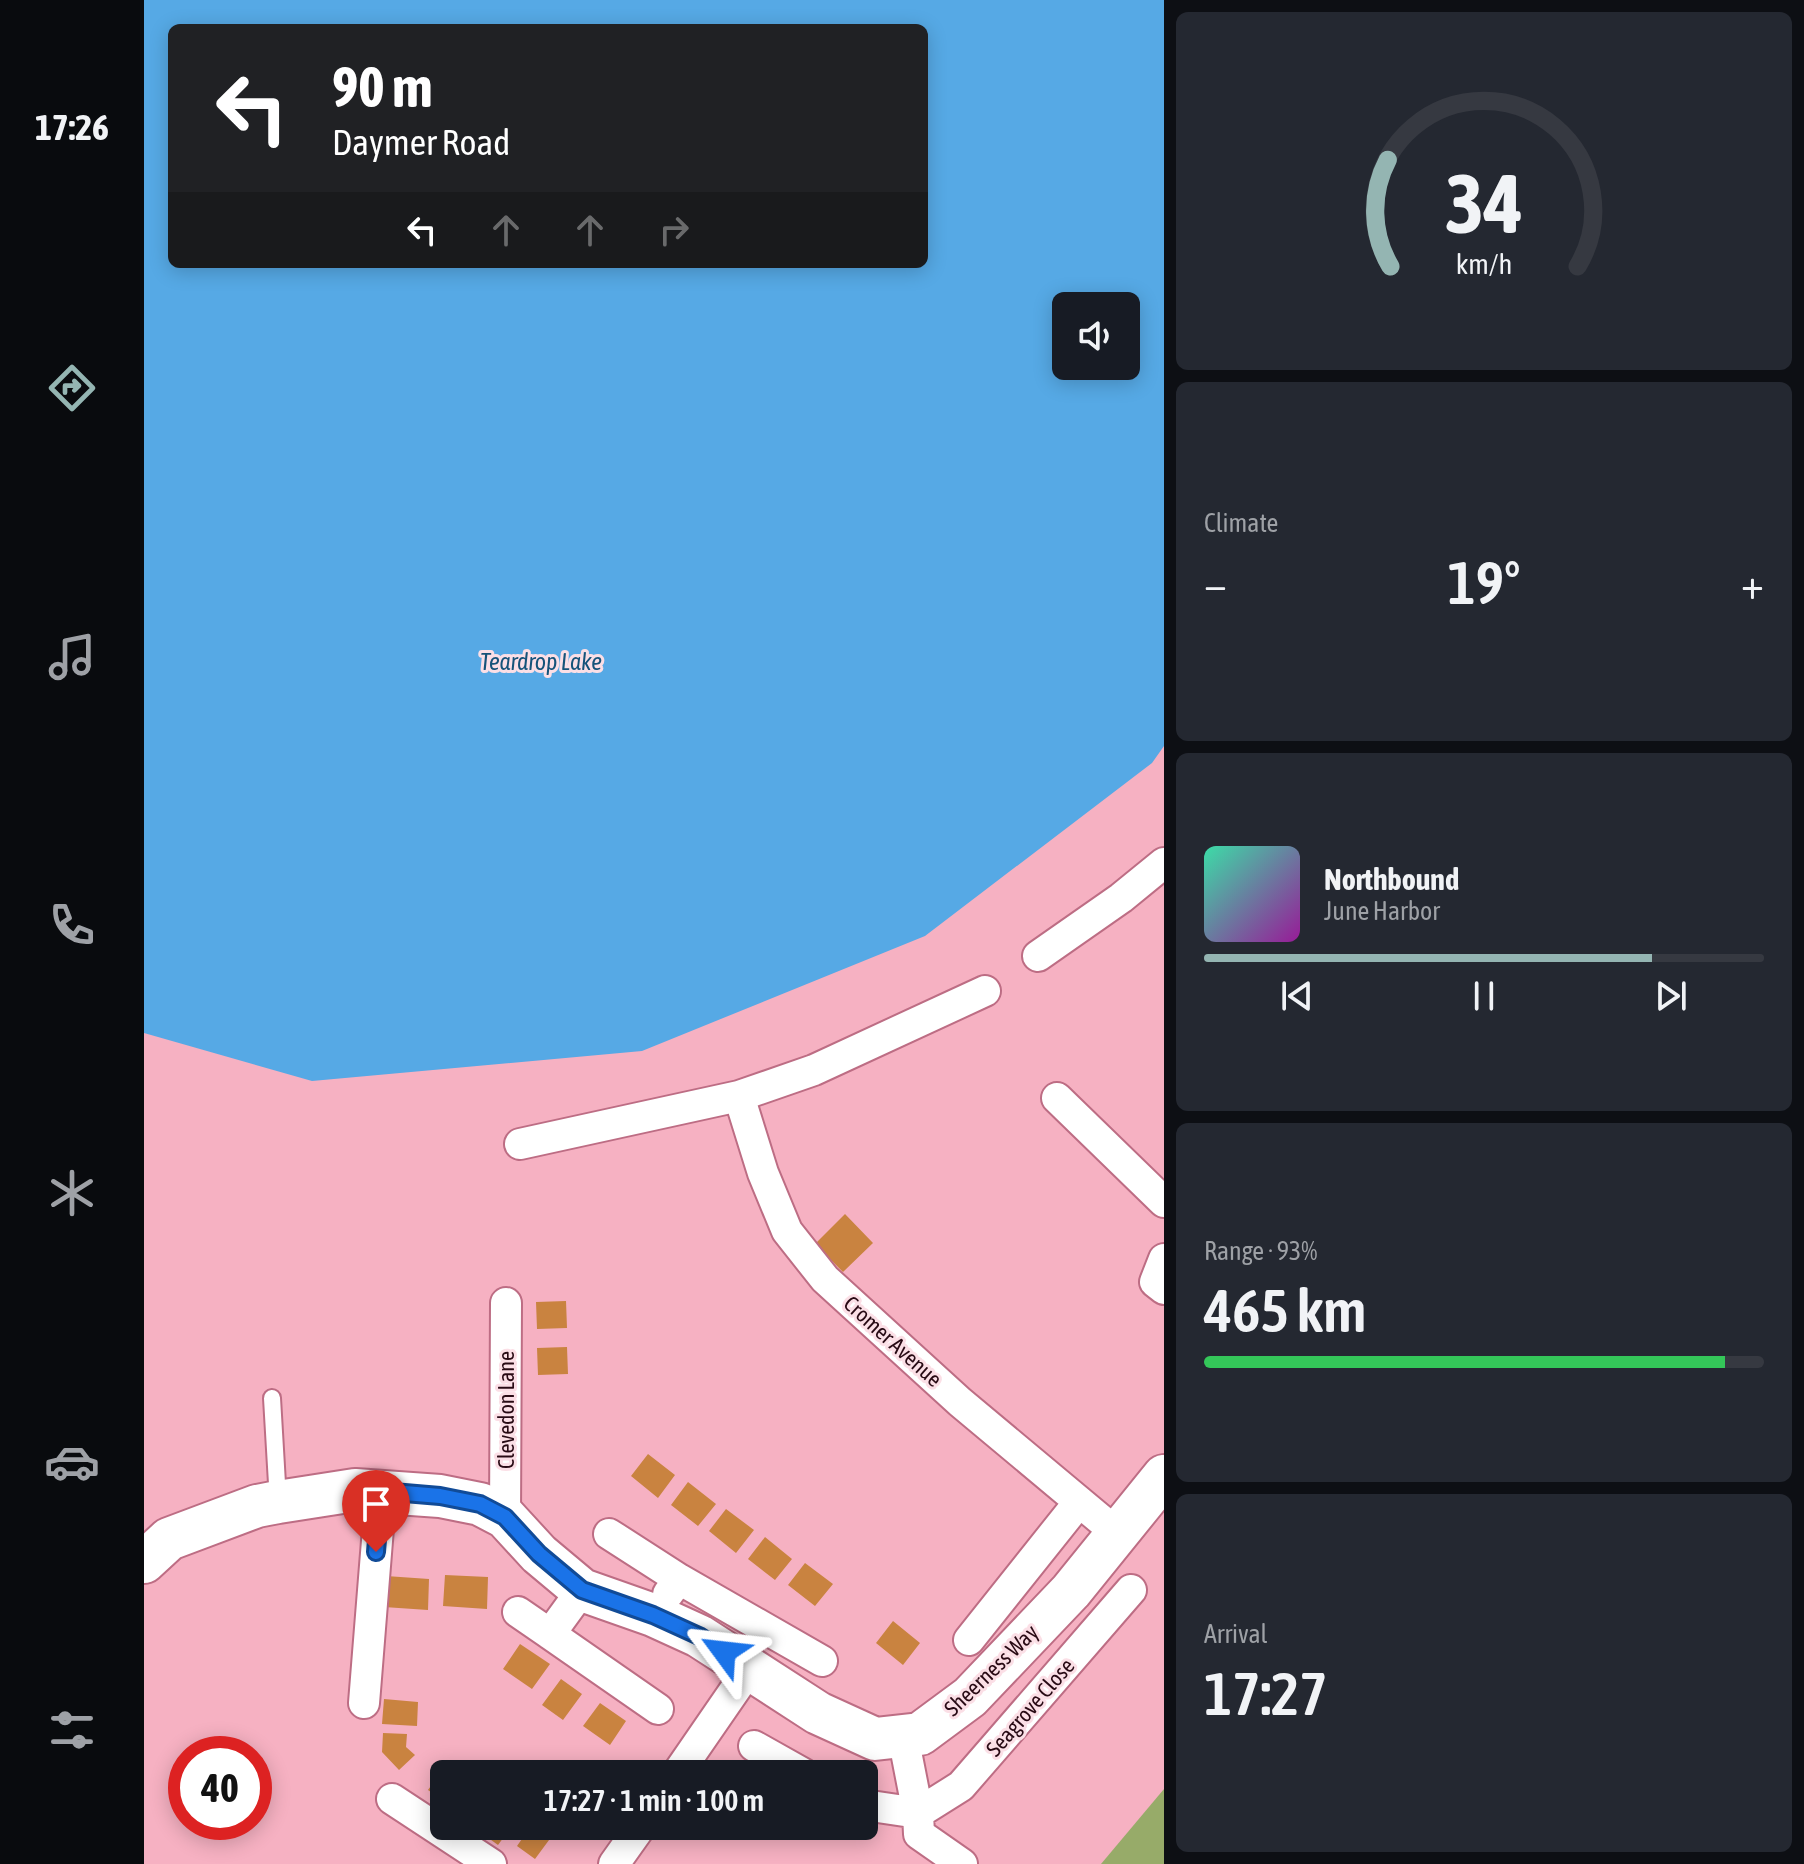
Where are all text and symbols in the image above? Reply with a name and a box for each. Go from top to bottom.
text: 90 m [332,55,433,119]
icon: left [200,56,304,160]
text: 17:26 [35,106,109,148]
text: Daymer Road [332,121,510,163]
text: 34 [1445,155,1523,251]
icon: left [400,208,444,252]
icon: ahead [484,208,528,252]
icon: ahead [568,208,612,252]
icon: right [652,208,696,252]
text: km/h [1456,247,1512,280]
map controls [1052,292,1140,380]
button: sound [1052,292,1140,380]
icon: directions [44,360,100,416]
text: Climate [1204,508,1278,538]
text: 19° [1448,548,1520,617]
text: − [1204,558,1227,608]
text: + [1741,558,1764,608]
icon: music [44,629,100,685]
water label: Teardrop Lake [480,648,602,675]
text: Northbound [1324,862,1459,896]
text: June Harbor [1324,896,1440,926]
icon: phone [44,897,100,953]
icon: previous [1275,974,1319,1018]
icon: pause [1462,974,1506,1018]
icon: next [1649,974,1693,1018]
icon: climate [44,1165,100,1221]
text: Range · 93% [1204,1236,1317,1266]
text: 465 km [1204,1276,1366,1345]
street label: Cromer Avenue [839,1290,947,1392]
street label: Clevedon Lane [493,1351,519,1469]
icon: car [44,1434,100,1490]
pin [342,1470,410,1552]
icon: arrive [354,1482,398,1526]
position arrow [682,1610,766,1694]
street label: Sheerness Way [939,1619,1043,1721]
text: Arrival [1204,1619,1268,1649]
street label: Seagrove Close [981,1653,1080,1761]
text: 17:27 [1204,1659,1327,1728]
icon: filters [44,1702,100,1758]
speed limit sign: 40 [168,1736,272,1840]
text: 17:27 · 1 min · 100 m [544,1783,764,1817]

